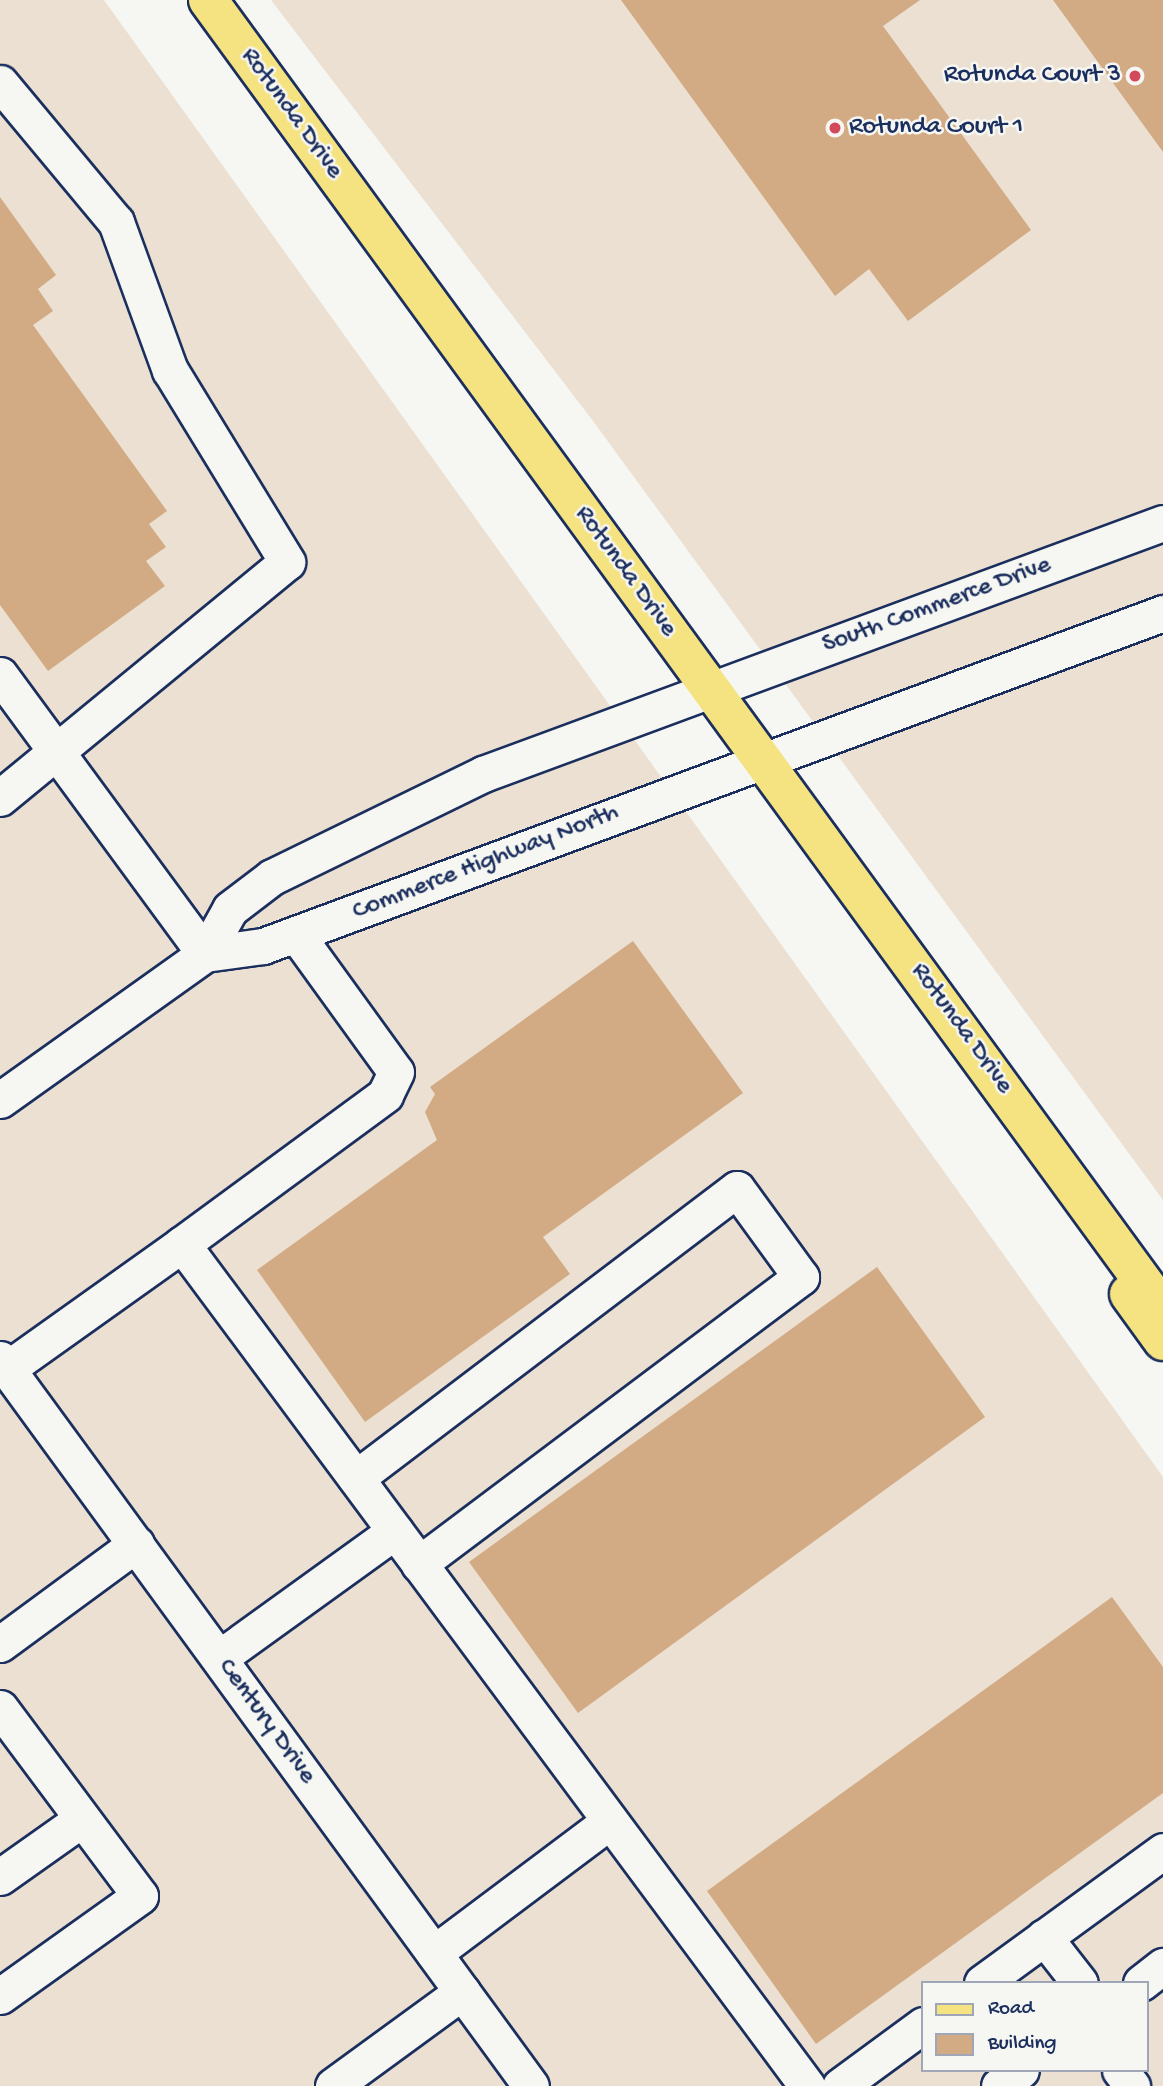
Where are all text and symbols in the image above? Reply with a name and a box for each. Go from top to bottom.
street label: Rotunda Drive [233,42,349,186]
place label: Rotunda Court 3 [944,60,1121,92]
marker: Rotunda Court 3 [1127,68,1143,84]
place label: Rotunda Court 1 [849,112,1023,144]
marker: Rotunda Court 1 [827,120,843,136]
street label: Rotunda Drive [567,500,683,644]
street label: South Commerce Drive [819,550,1055,662]
street label: Commerce Highway North [349,798,623,928]
street label: Rotunda Drive [903,957,1019,1101]
street label: Century Drive [210,1653,322,1791]
legend [922,1981,1149,2072]
text: Road [988,1997,1034,2022]
text: Building [988,2032,1057,2057]

